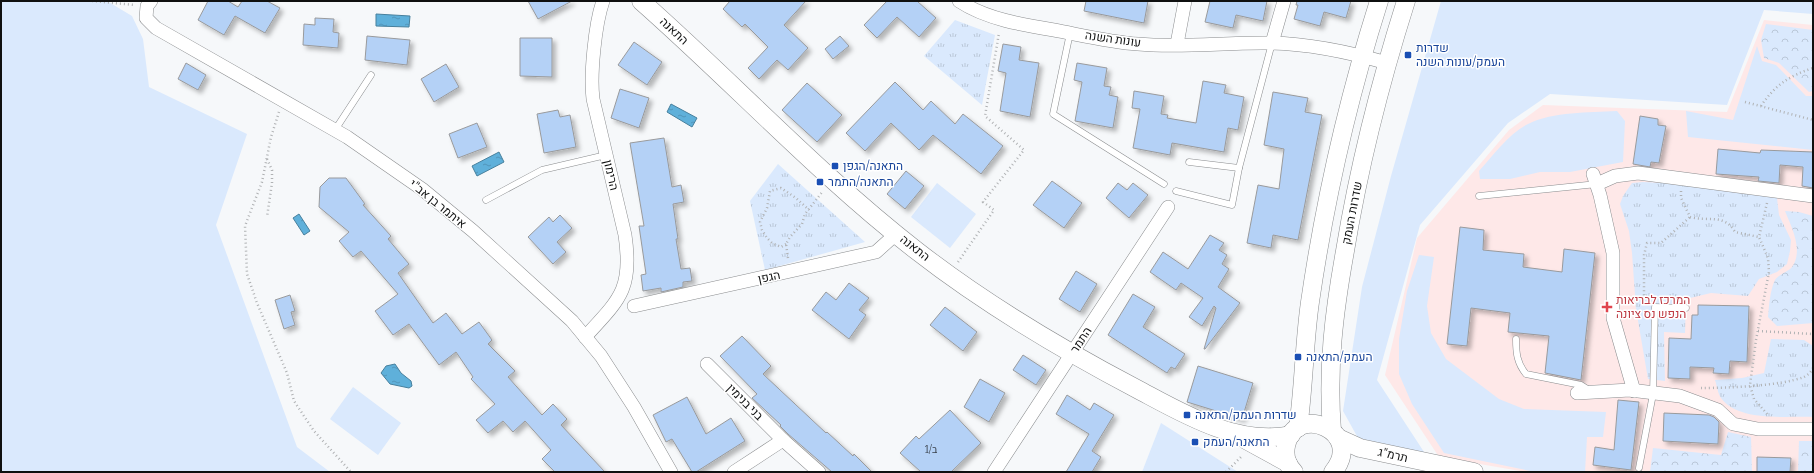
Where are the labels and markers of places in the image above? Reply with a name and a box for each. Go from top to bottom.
place label: שדרות העמק/עונות השנה [1416,41,1505,69]
marker: שדרות העמק/עונות השנה [1403,50,1413,60]
place label: התאנה/הגפן [843,159,903,173]
marker: התאנה/הגפן [830,161,840,171]
place label: התאנה/התמר [828,175,893,189]
marker: התאנה/התמר [815,177,825,187]
place label: המרכז לבריאות הנפש נס ציונה [1616,293,1690,321]
marker: המרכז לבריאות הנפש נס ציונה [1601,301,1613,313]
place label: העמק/התאנה [1306,350,1373,364]
marker: העמק/התאנה [1293,352,1303,362]
place label: שדרות העמק/התאנה [1195,408,1297,422]
marker: שדרות העמק/התאנה [1182,410,1192,420]
place label: התאנה/העמק [1203,435,1270,449]
marker: התאנה/העמק [1190,437,1200,447]

